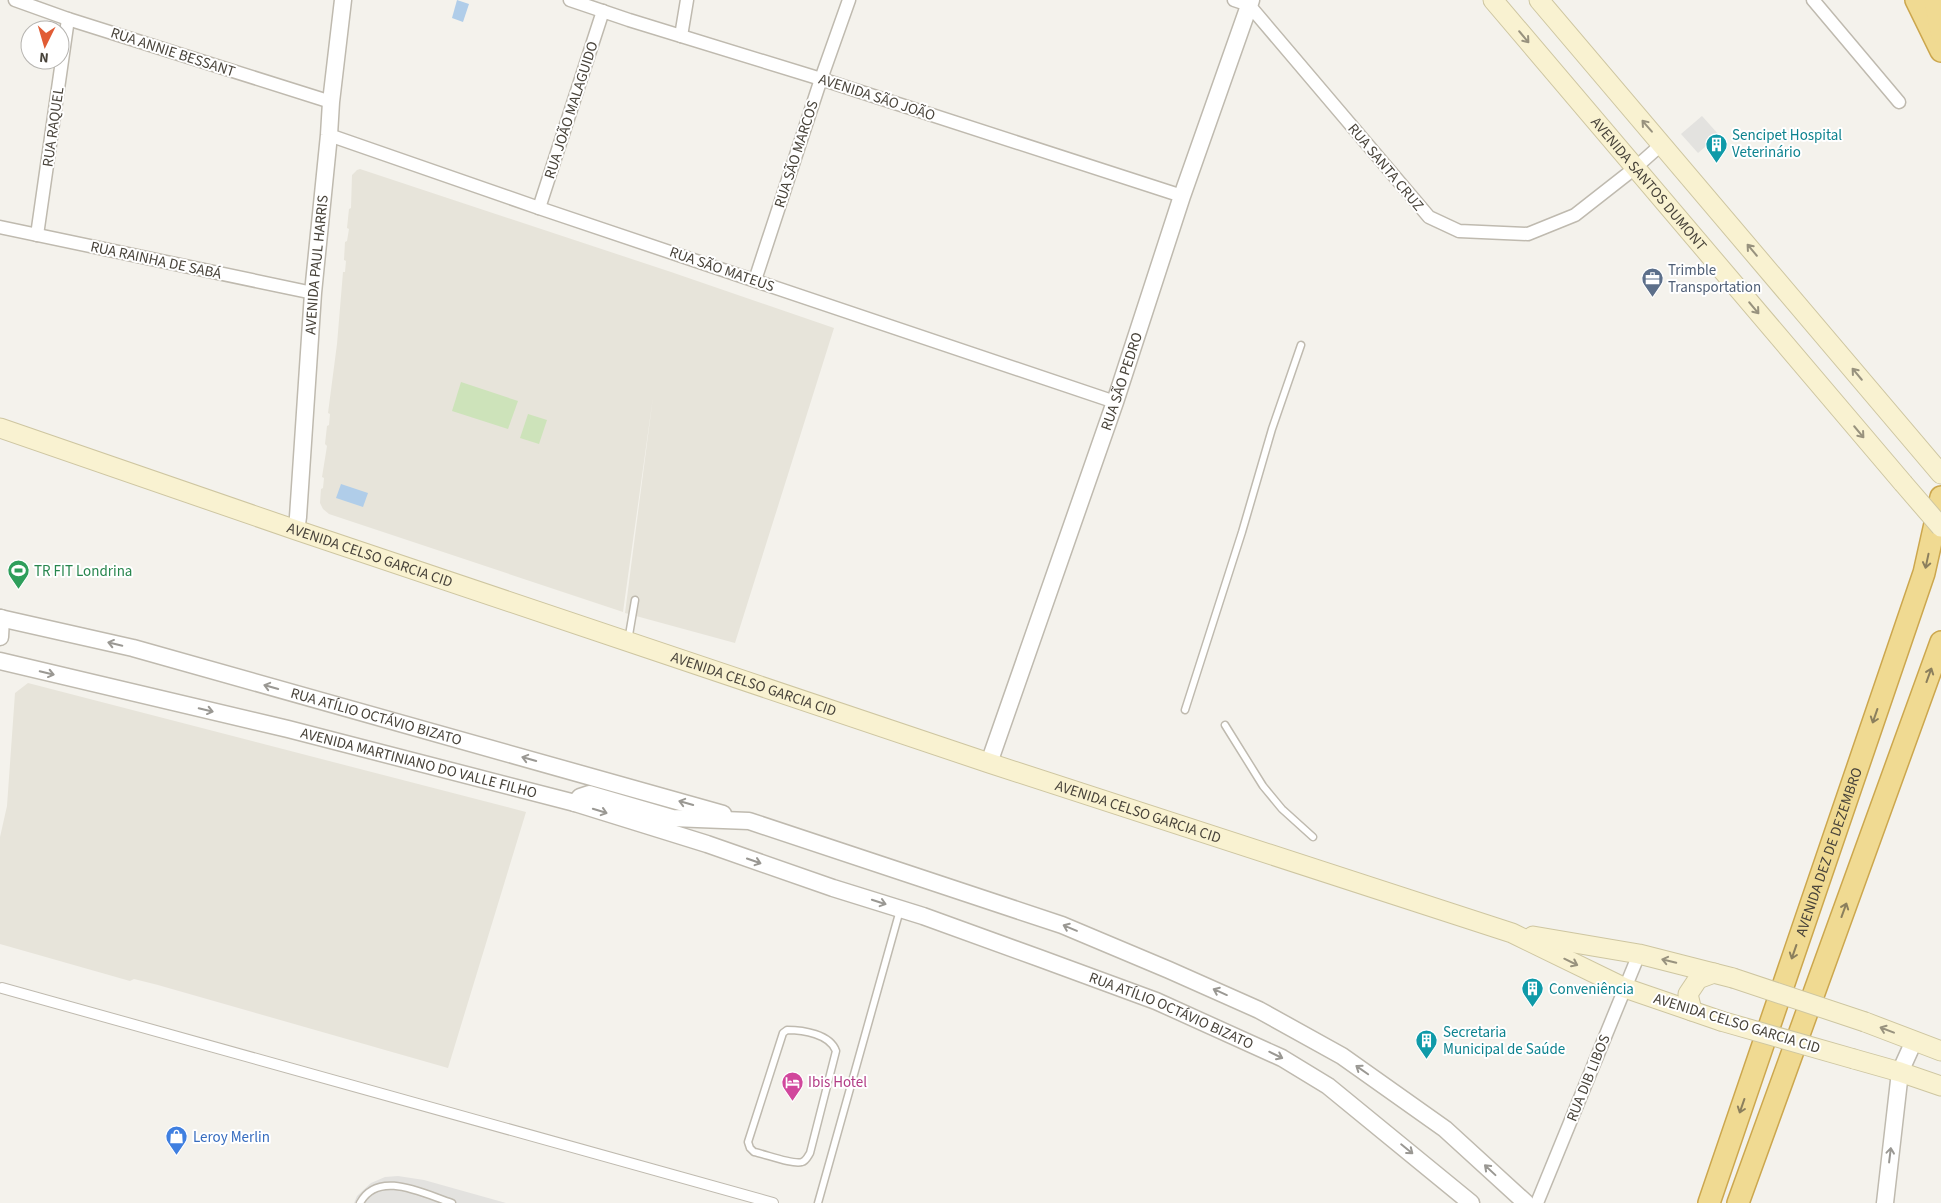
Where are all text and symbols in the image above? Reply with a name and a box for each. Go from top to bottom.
north arrow [20,20,70,70]
street label: RUA ANNIE BESSANT [108,22,238,83]
one-way arrow [1519,31,1530,44]
street label: RUA JOÃO MALAGUIDO [539,39,604,182]
text: N [38,47,49,67]
street label: AVENIDA SÃO JOÃO [816,69,938,126]
street label: RUA RAQUEL [38,86,69,168]
street label: RUA SÃO MARCOS [769,98,824,211]
street label: AVENIDA SANTOS DUMONT [1586,113,1711,256]
street label: RUA SANTA CRUZ [1343,119,1429,216]
one-way arrow [1641,120,1652,133]
place label: Sencipet Hospital Veterinário [1732,125,1842,163]
building icon: Sencipet Hospital Veterinário [1704,132,1728,163]
street label: AVENIDA PAUL HARRIS [300,194,334,335]
street label: RUA RAINHA DE SABÁ [88,236,224,285]
street label: RUA SÃO MATEUS [667,242,777,297]
one-way arrow [1746,244,1757,257]
place label: Trimble Transportation [1668,260,1761,298]
office icon: Trimble Transportation [1640,267,1664,298]
one-way arrow [1748,301,1759,314]
street label: RUA SÃO PEDRO [1096,330,1148,433]
one-way arrow [1851,368,1862,381]
one-way arrow [1854,425,1865,438]
street label: AVENIDA CELSO GARCIA CID [284,518,455,593]
one-way arrow [1922,553,1931,569]
sports icon: TR FIT Londrina [6,559,30,590]
place label: TR FIT Londrina [34,561,132,582]
one-way arrow [107,639,123,648]
street label: AVENIDA CELSO GARCIA CID [668,647,839,722]
one-way arrow [1925,668,1934,684]
one-way arrow [39,669,55,678]
one-way arrow [264,682,280,692]
street label: RUA ATÍLIO OCTÁVIO BIZATO [288,683,464,751]
one-way arrow [197,706,213,715]
one-way arrow [1870,707,1880,723]
street label: AVENIDA MARTINIANO DO VALLE FILHO [298,723,539,804]
one-way arrow [522,754,538,763]
street label: AVENIDA DEZ DE DEZEMBRO [1791,765,1868,939]
street label: AVENIDA CELSO GARCIA CID [1052,775,1224,849]
one-way arrow [678,798,694,807]
one-way arrow [592,806,608,816]
one-way arrow [746,857,762,866]
one-way arrow [871,898,887,908]
one-way arrow [1840,903,1849,919]
one-way arrow [1063,923,1078,932]
one-way arrow [1789,944,1799,960]
one-way arrow [1661,956,1677,965]
one-way arrow [1563,957,1578,967]
street label: RUA ATÍLIO OCTÁVIO BIZATO [1086,967,1257,1055]
building icon: Conveniência [1521,977,1545,1008]
place label: Conveniência [1549,979,1634,1000]
one-way arrow [1213,987,1228,997]
street label: AVENIDA CELSO GARCIA CID [1651,988,1823,1059]
place label: Secretaria Municipal de Saúde [1443,1022,1565,1060]
one-way arrow [1879,1025,1895,1034]
building icon: Secretaria Municipal de Saúde [1415,1029,1439,1060]
street label: RUA DIB LIBOS [1561,1032,1615,1125]
one-way arrow [1268,1050,1283,1060]
one-way arrow [1355,1065,1369,1075]
hotel icon: Ibis Hotel [780,1070,804,1101]
place label: Ibis Hotel [808,1072,867,1093]
one-way arrow [1737,1098,1746,1113]
shop icon: Leroy Merlin [165,1125,189,1156]
place label: Leroy Merlin [193,1127,270,1148]
one-way arrow [1400,1144,1413,1155]
one-way arrow [1885,1147,1895,1163]
one-way arrow [1483,1164,1496,1176]

